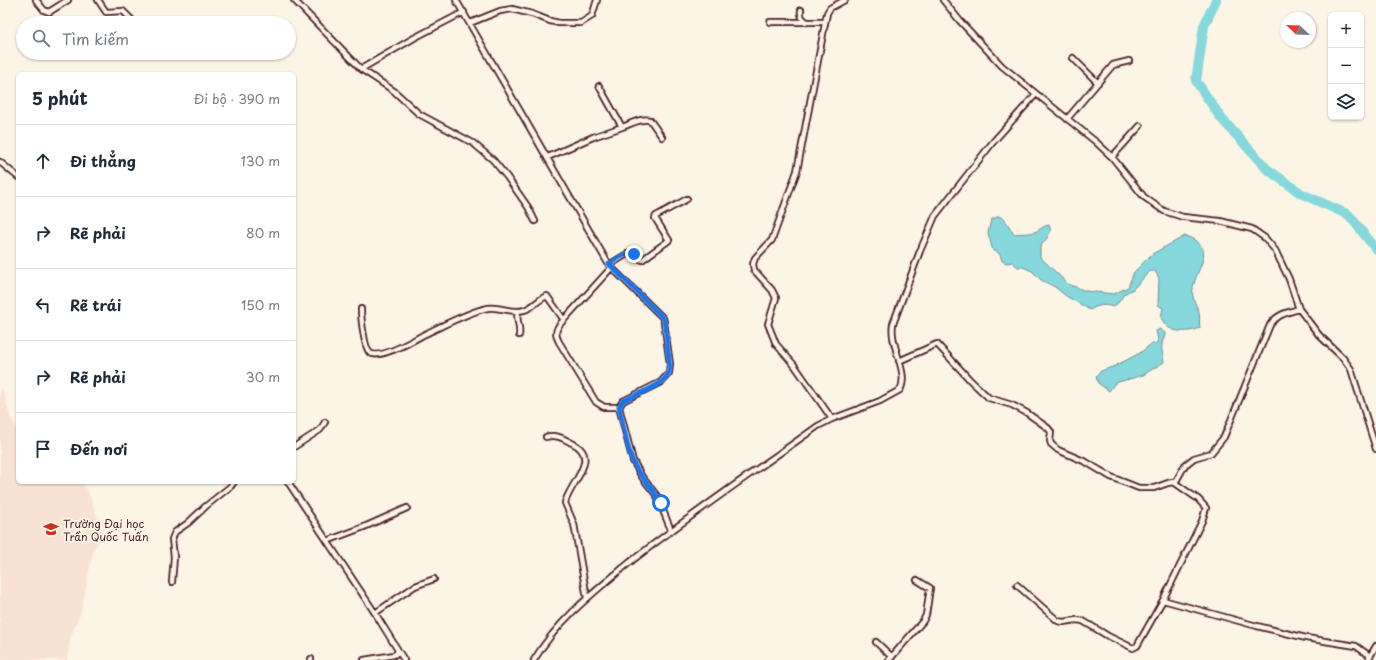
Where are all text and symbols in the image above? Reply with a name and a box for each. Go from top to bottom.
north arrow [1280,12,1316,48]
map controls [1328,12,1364,120]
button: + [1328,12,1364,48]
search box [16,16,296,60]
icon: search [30,27,52,49]
text: Tìm kiếm [62,27,129,50]
button: − [1328,48,1364,84]
button: layers [1328,84,1364,120]
text: 5 phút [32,85,88,111]
text: Đi bộ · 390 m [194,89,280,108]
text: Đi thẳng [70,149,136,172]
icon: ahead [32,150,54,172]
text: 130 m [241,151,280,170]
text: Rẽ phải [70,221,126,244]
icon: right [32,222,54,244]
text: 80 m [246,223,280,242]
route end [625,245,643,263]
text: Rẽ trái [70,293,121,316]
icon: left [32,294,54,316]
text: 150 m [241,295,280,314]
text: Rẽ phải [70,365,126,388]
icon: right [32,366,54,388]
text: 30 m [246,367,280,386]
text: Đến nơi [70,437,127,460]
icon: arrive [32,438,54,460]
route start [652,494,670,512]
place label: Trường Đại học Trần Quốc Tuấn [63,515,149,545]
school or university icon: Trường Đại học Trần Quốc Tuấn [42,520,60,538]

